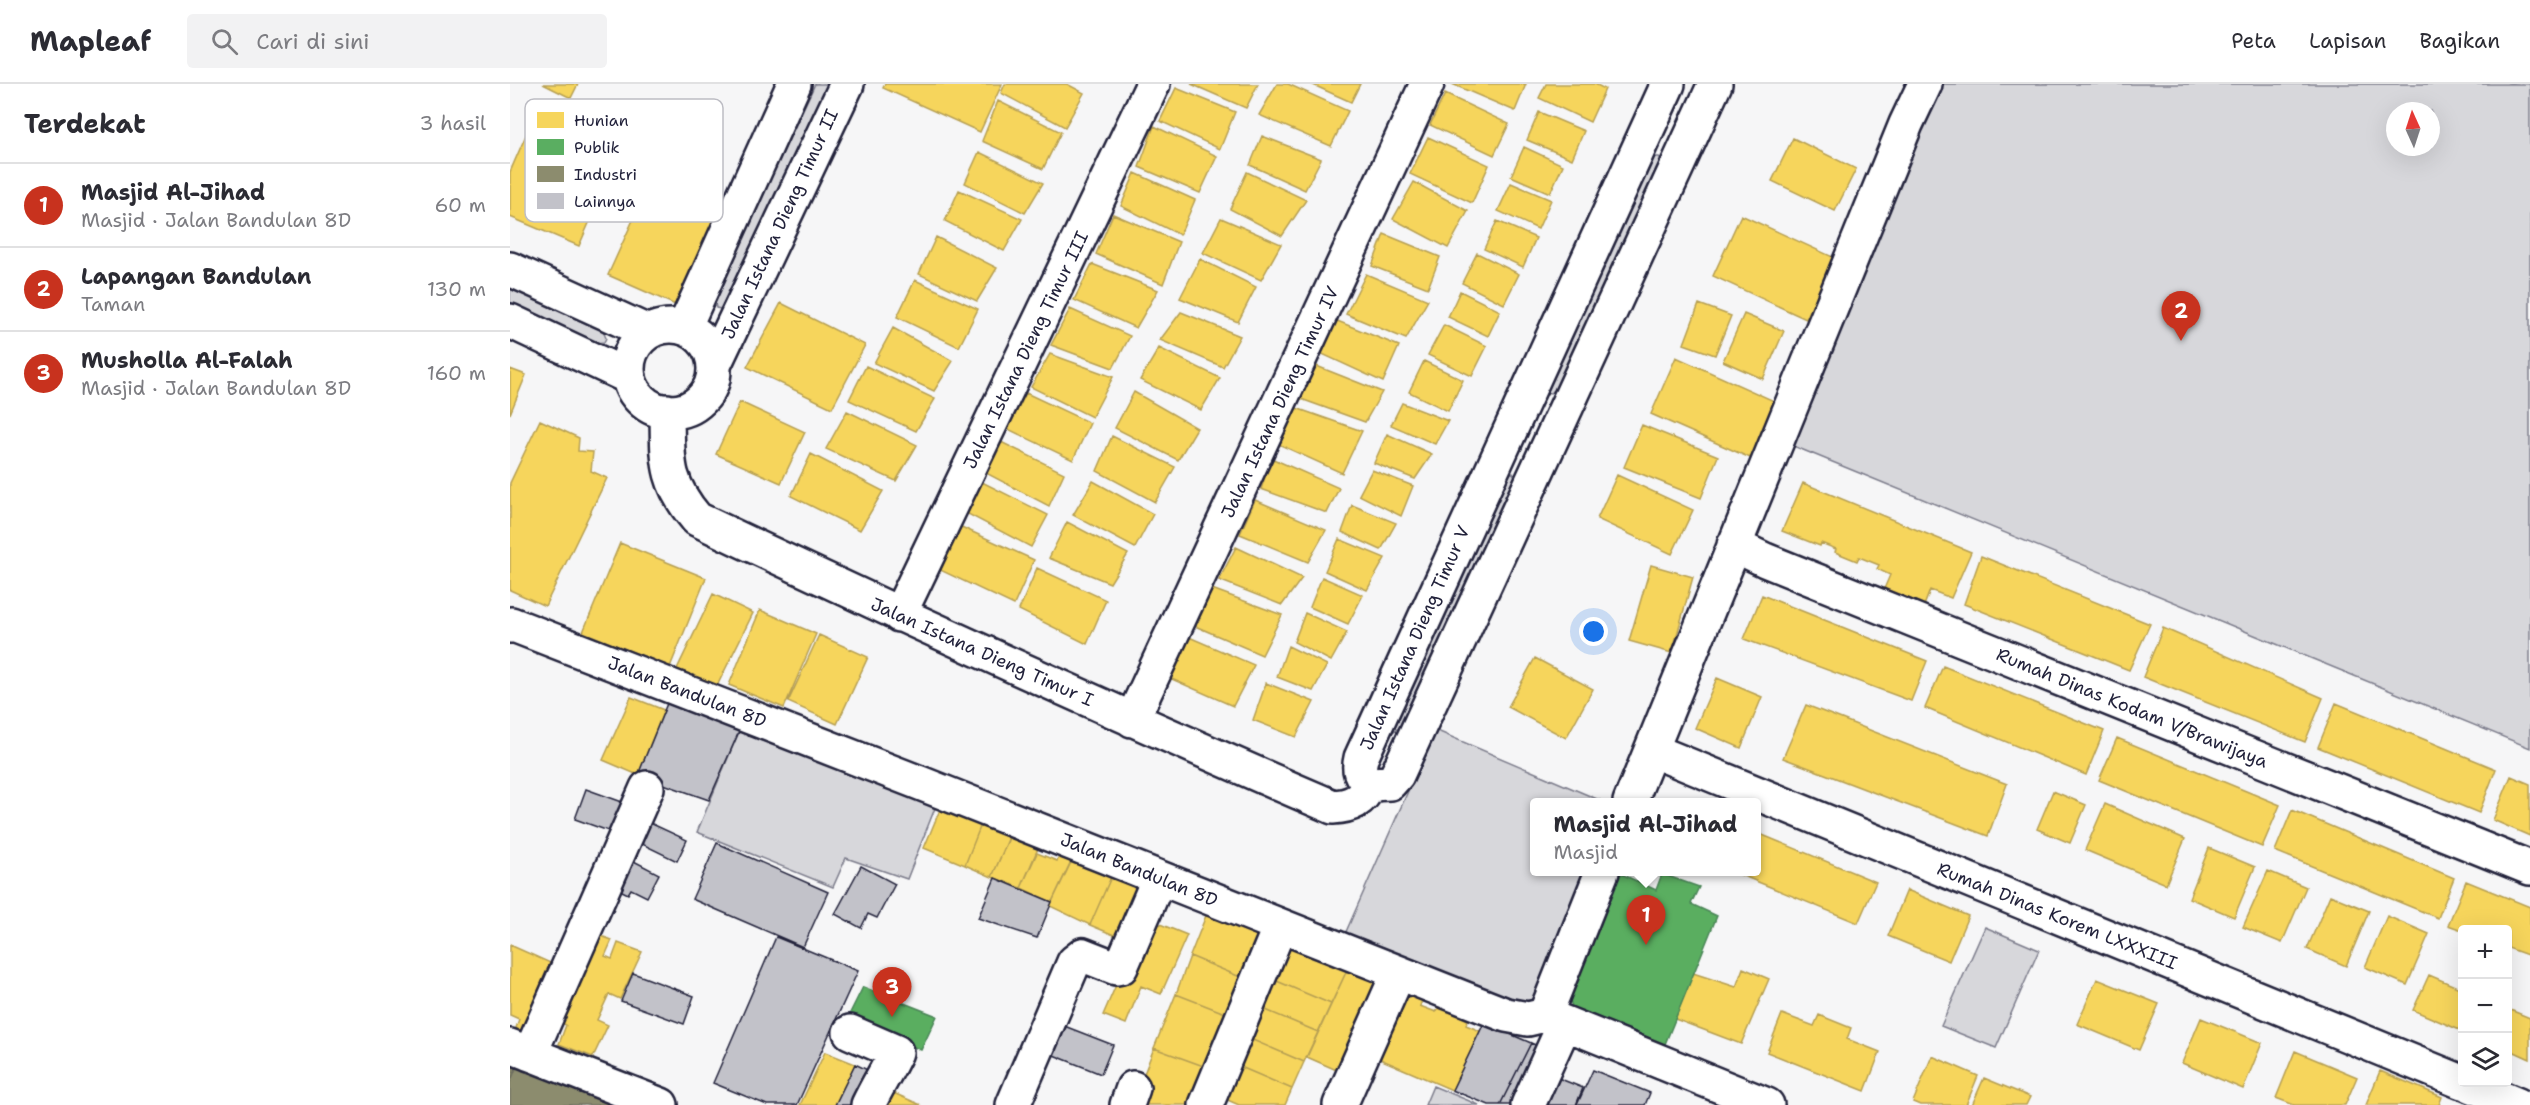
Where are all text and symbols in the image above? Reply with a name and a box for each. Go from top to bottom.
search box [187,14,607,68]
text: Mapleaf [30,22,151,60]
icon: search [208,25,241,58]
text: Cari di sini [256,27,370,56]
text: Peta [2231,27,2276,55]
text: Lapisan [2309,27,2386,55]
text: Bagikan [2419,27,2500,55]
legend [525,99,723,222]
north arrow [2386,102,2440,156]
street label: Jalan Istana Dieng Timur II [716,105,844,343]
text: Terdekat [24,106,146,141]
text: 3 hasil [420,110,486,136]
text: Hunian [574,110,629,131]
text: Publik [574,137,620,158]
text: Industri [574,164,637,185]
text: Masjid Al-Jihad [81,178,265,207]
text: Lainnya [574,191,635,212]
text: 1 [39,192,48,218]
text: 60 m [434,192,486,218]
text: Masjid · Jalan Bandulan 8D [81,207,351,233]
street label: Jalan Istana Dieng Timur III [958,227,1094,473]
text: Lapangan Bandulan [81,262,311,291]
text: 2 [37,276,51,302]
text: 130 m [427,276,486,302]
street label: Jalan Istana Dieng Timur IV [1216,282,1344,522]
text: Taman [81,291,145,317]
pin: 2 [2162,292,2200,341]
text: Musholla Al-Falah [81,346,293,375]
text: 3 [37,360,51,386]
text: 160 m [427,360,486,386]
text: Masjid · Jalan Bandulan 8D [81,375,351,401]
street label: Jalan Istana Dieng Timur V [1355,522,1475,754]
street label: Jalan Istana Dieng Timur I [867,592,1097,712]
your location [1579,617,1608,646]
street label: Rumah Dinas Kodam V/Brawijaya [1993,642,2271,774]
street label: Jalan Bandulan 8D [604,651,770,733]
popup [1530,798,1761,876]
text: Masjid Al-Jihad [1553,810,1738,839]
street label: Jalan Bandulan 8D [1057,827,1221,913]
text: Masjid [1553,839,1618,865]
street label: Rumah Dinas Korem LXXXIII [1933,857,2181,975]
pin: 1 [1626,896,1666,945]
map controls [2458,925,2512,1087]
button: + [2458,925,2512,979]
pin: 3 [872,968,911,1017]
button: − [2458,979,2512,1033]
button: layers [2458,1033,2512,1087]

